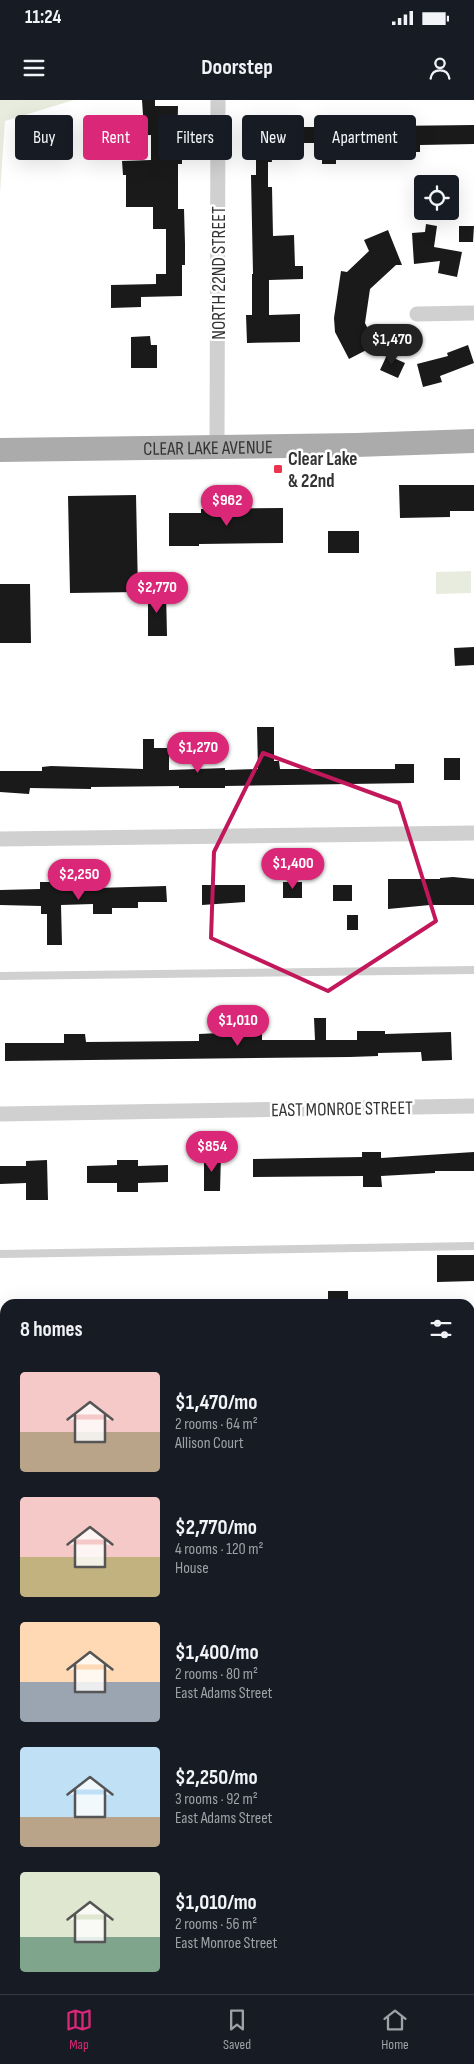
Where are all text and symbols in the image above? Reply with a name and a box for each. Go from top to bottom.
text: 11:24 [25,6,61,29]
icon: menu [20,54,48,82]
text: Doorstep [201,54,273,81]
icon: person [426,54,454,82]
chip: Buy [15,115,73,160]
chip: Rent [83,115,148,160]
chip: Filters [158,115,232,160]
chip: New [242,115,304,160]
chip: Apartment [314,115,416,160]
map controls [414,175,459,220]
button: locate [414,175,459,220]
street label: NORTH 22ND STREET [208,206,231,340]
pin: $1,470 [351,324,433,366]
text: $1,470 [372,330,412,349]
street label: CLEAR LAKE AVENUE [143,436,273,461]
place label: Clear Lake & 22nd [288,448,357,493]
marker: Clear Lake & 22nd [272,463,284,475]
pin: $962 [197,484,257,527]
text: $962 [212,491,242,510]
pin: $2,770 [116,572,198,614]
text: $2,770 [137,578,177,597]
pin: $1,270 [157,732,239,774]
text: $1,270 [178,738,218,757]
pin: $1,400 [252,848,334,890]
text: $1,400 [272,854,314,873]
pin: $2,250 [38,858,120,901]
text: $2,250 [59,865,99,884]
pin: $1,010 [197,1004,279,1047]
text: $1,010 [218,1011,258,1030]
street label: EAST MONROE STREET [271,1097,413,1122]
pin: $854 [182,1130,242,1173]
text: $854 [197,1137,227,1156]
icon: filters [427,1315,455,1343]
text: 8 homes [20,1317,83,1342]
text: $1,470/mo [175,1390,257,1415]
icon: home [60,1392,120,1452]
text: 2 rooms · 64 m² [175,1415,258,1434]
text: Allison Court [175,1434,244,1453]
text: $2,770/mo [175,1515,257,1540]
icon: home [60,1517,120,1577]
text: 4 rooms · 120 m² [175,1540,263,1559]
text: House [175,1559,209,1578]
text: $1,400/mo [175,1640,259,1665]
icon: home [60,1642,120,1702]
text: 2 rooms · 80 m² [175,1665,258,1684]
text: East Adams Street [175,1684,272,1703]
text: $2,250/mo [175,1765,258,1790]
icon: home [60,1767,120,1827]
text: 3 rooms · 92 m² [175,1790,258,1809]
text: East Adams Street [175,1809,272,1828]
text: $1,010/mo [175,1890,257,1915]
icon: home [60,1892,120,1952]
text: 2 rooms · 56 m² [175,1915,257,1934]
text: East Monroe Street [175,1934,277,1953]
tab: Map [65,2006,93,2053]
tab: Saved [223,2006,251,2053]
tab: Home [381,2006,409,2053]

